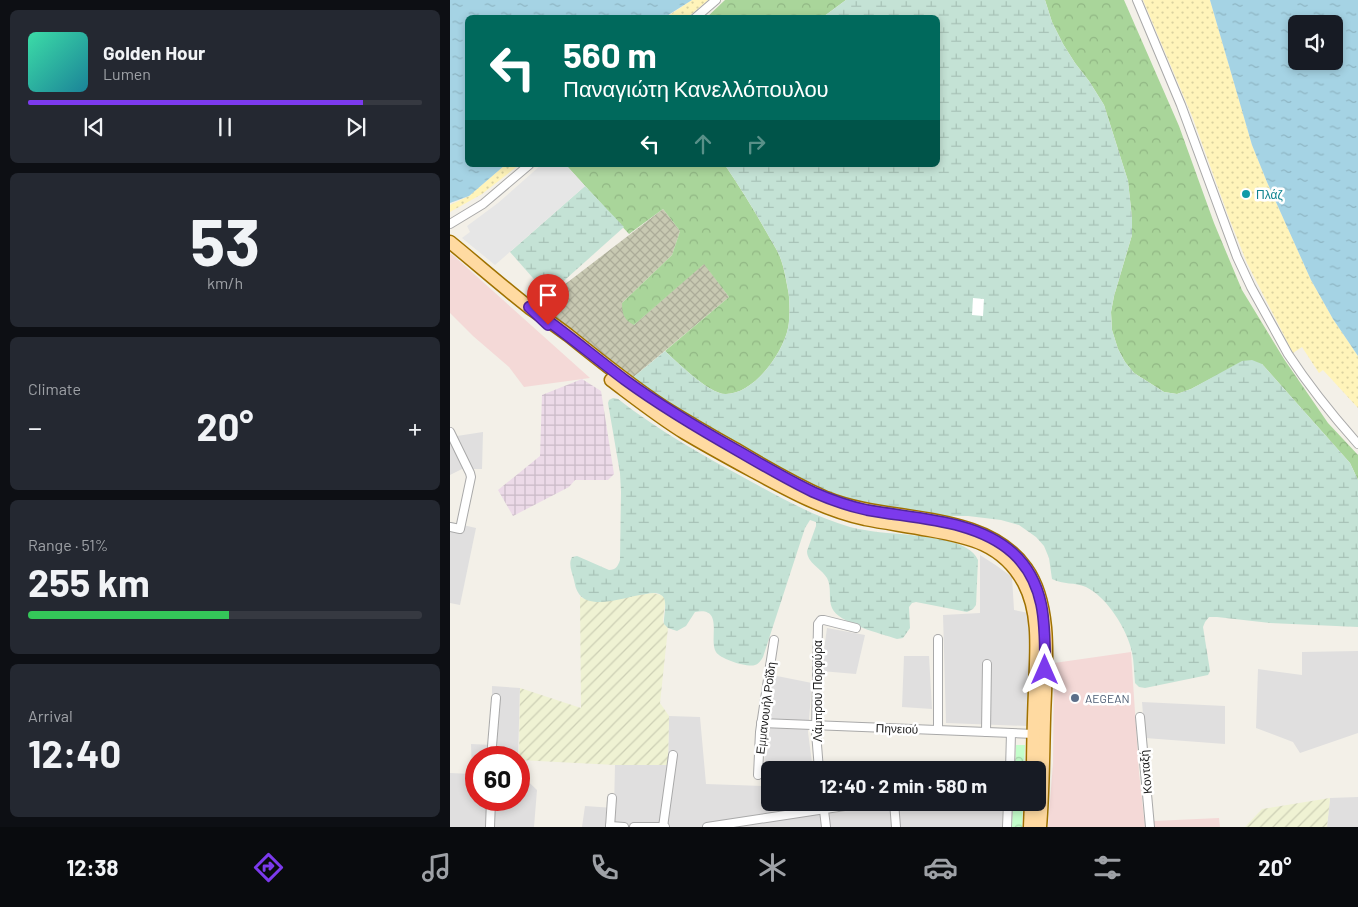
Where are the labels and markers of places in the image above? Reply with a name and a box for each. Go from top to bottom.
place label: Πλάζ [1256,187,1283,202]
marker: Πλάζ [1240,188,1252,200]
pin [527,274,569,325]
place label: AEGEAN [1085,691,1130,705]
marker: AEGEAN [1069,692,1081,704]

